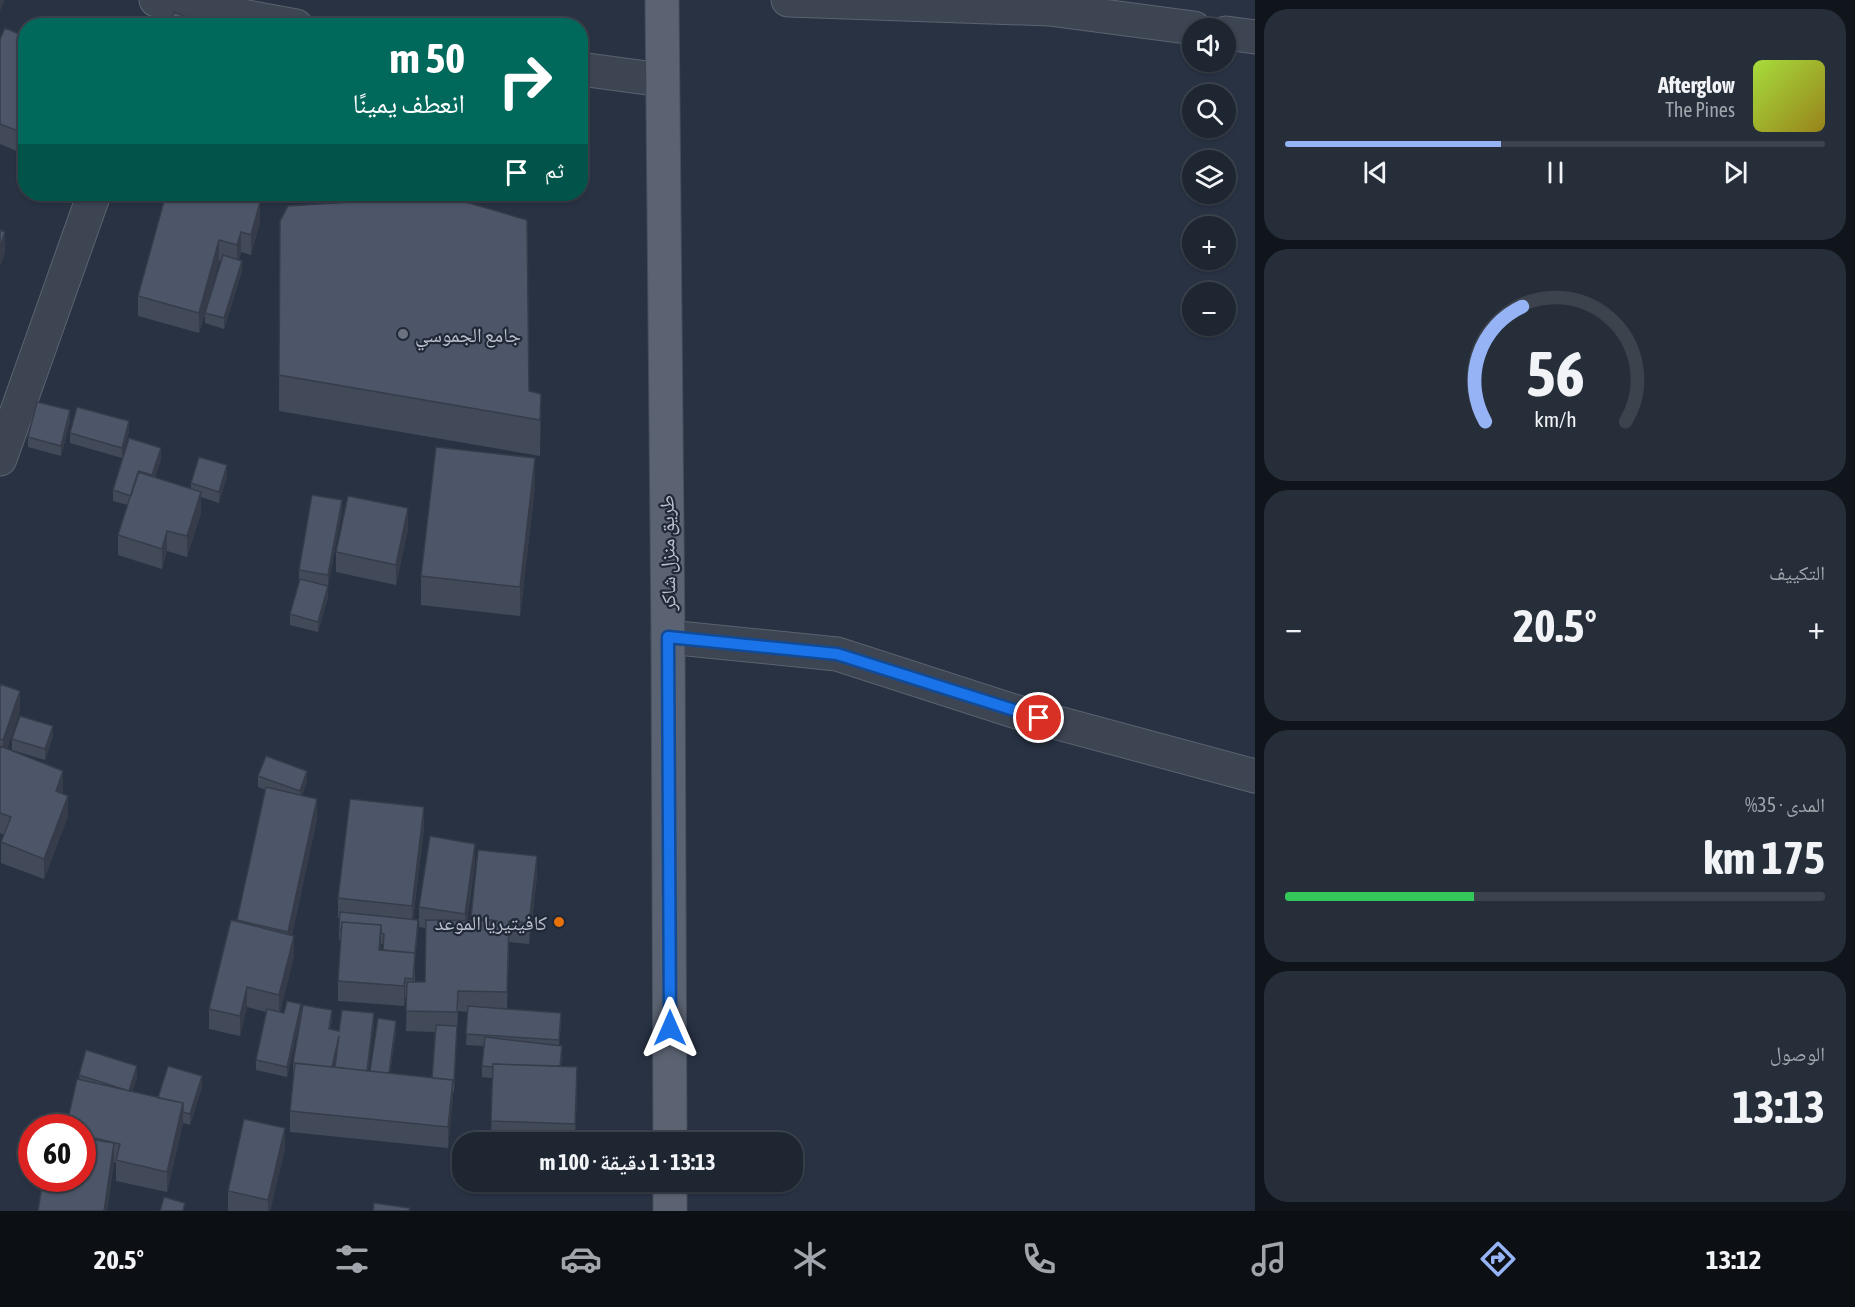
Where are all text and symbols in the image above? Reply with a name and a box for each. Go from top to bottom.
map controls [1182,18,1236,336]
button: sound [1182,18,1236,72]
text: 50 m [390,34,465,82]
icon: right [486,42,564,120]
text: Afterglow [1658,72,1735,98]
button: search [1182,84,1236,138]
text: انعطف يمينًا [352,88,465,119]
text: The Pines [1665,98,1735,121]
button: layers [1182,150,1236,204]
icon: arrive [500,156,533,189]
icon: previous [1359,156,1392,189]
icon: pause [1539,156,1572,189]
icon: next [1719,156,1752,189]
text: ثم [545,157,564,183]
button: + [1182,216,1236,270]
button: − [1182,282,1236,336]
place label: جامع الجموسي [415,323,521,351]
marker: جامع الجموسي [396,327,410,341]
text: 56 [1526,338,1584,409]
text: km/h [1534,408,1576,433]
street label: طريق منزل شاكر [654,495,681,612]
text: التكييف [1769,561,1825,584]
text: 20.5° [1513,600,1597,652]
text: − [1285,608,1302,646]
text: + [1808,608,1825,646]
pin [1013,692,1064,743]
icon: arrive [1022,701,1055,734]
text: المدى · 35% [1745,793,1825,816]
text: 175 km [1703,832,1825,884]
place label: كافيتيريا الموعد [435,911,547,934]
marker: كافيتيريا الموعد [552,915,566,929]
position arrow [638,996,702,1060]
text: الوصول [1770,1042,1825,1065]
text: 13:13 [1732,1081,1825,1133]
speed limit sign: 60 [18,1114,96,1192]
text: 13:13 · 1 دقيقة · 100 m [539,1149,716,1175]
icon: filters [331,1238,373,1280]
icon: car [560,1238,602,1280]
icon: climate [789,1238,831,1280]
icon: phone [1018,1238,1060,1280]
icon: music [1248,1238,1290,1280]
icon: directions [1477,1238,1519,1280]
text: 20.5° [94,1244,144,1275]
text: 13:12 [1706,1244,1761,1275]

